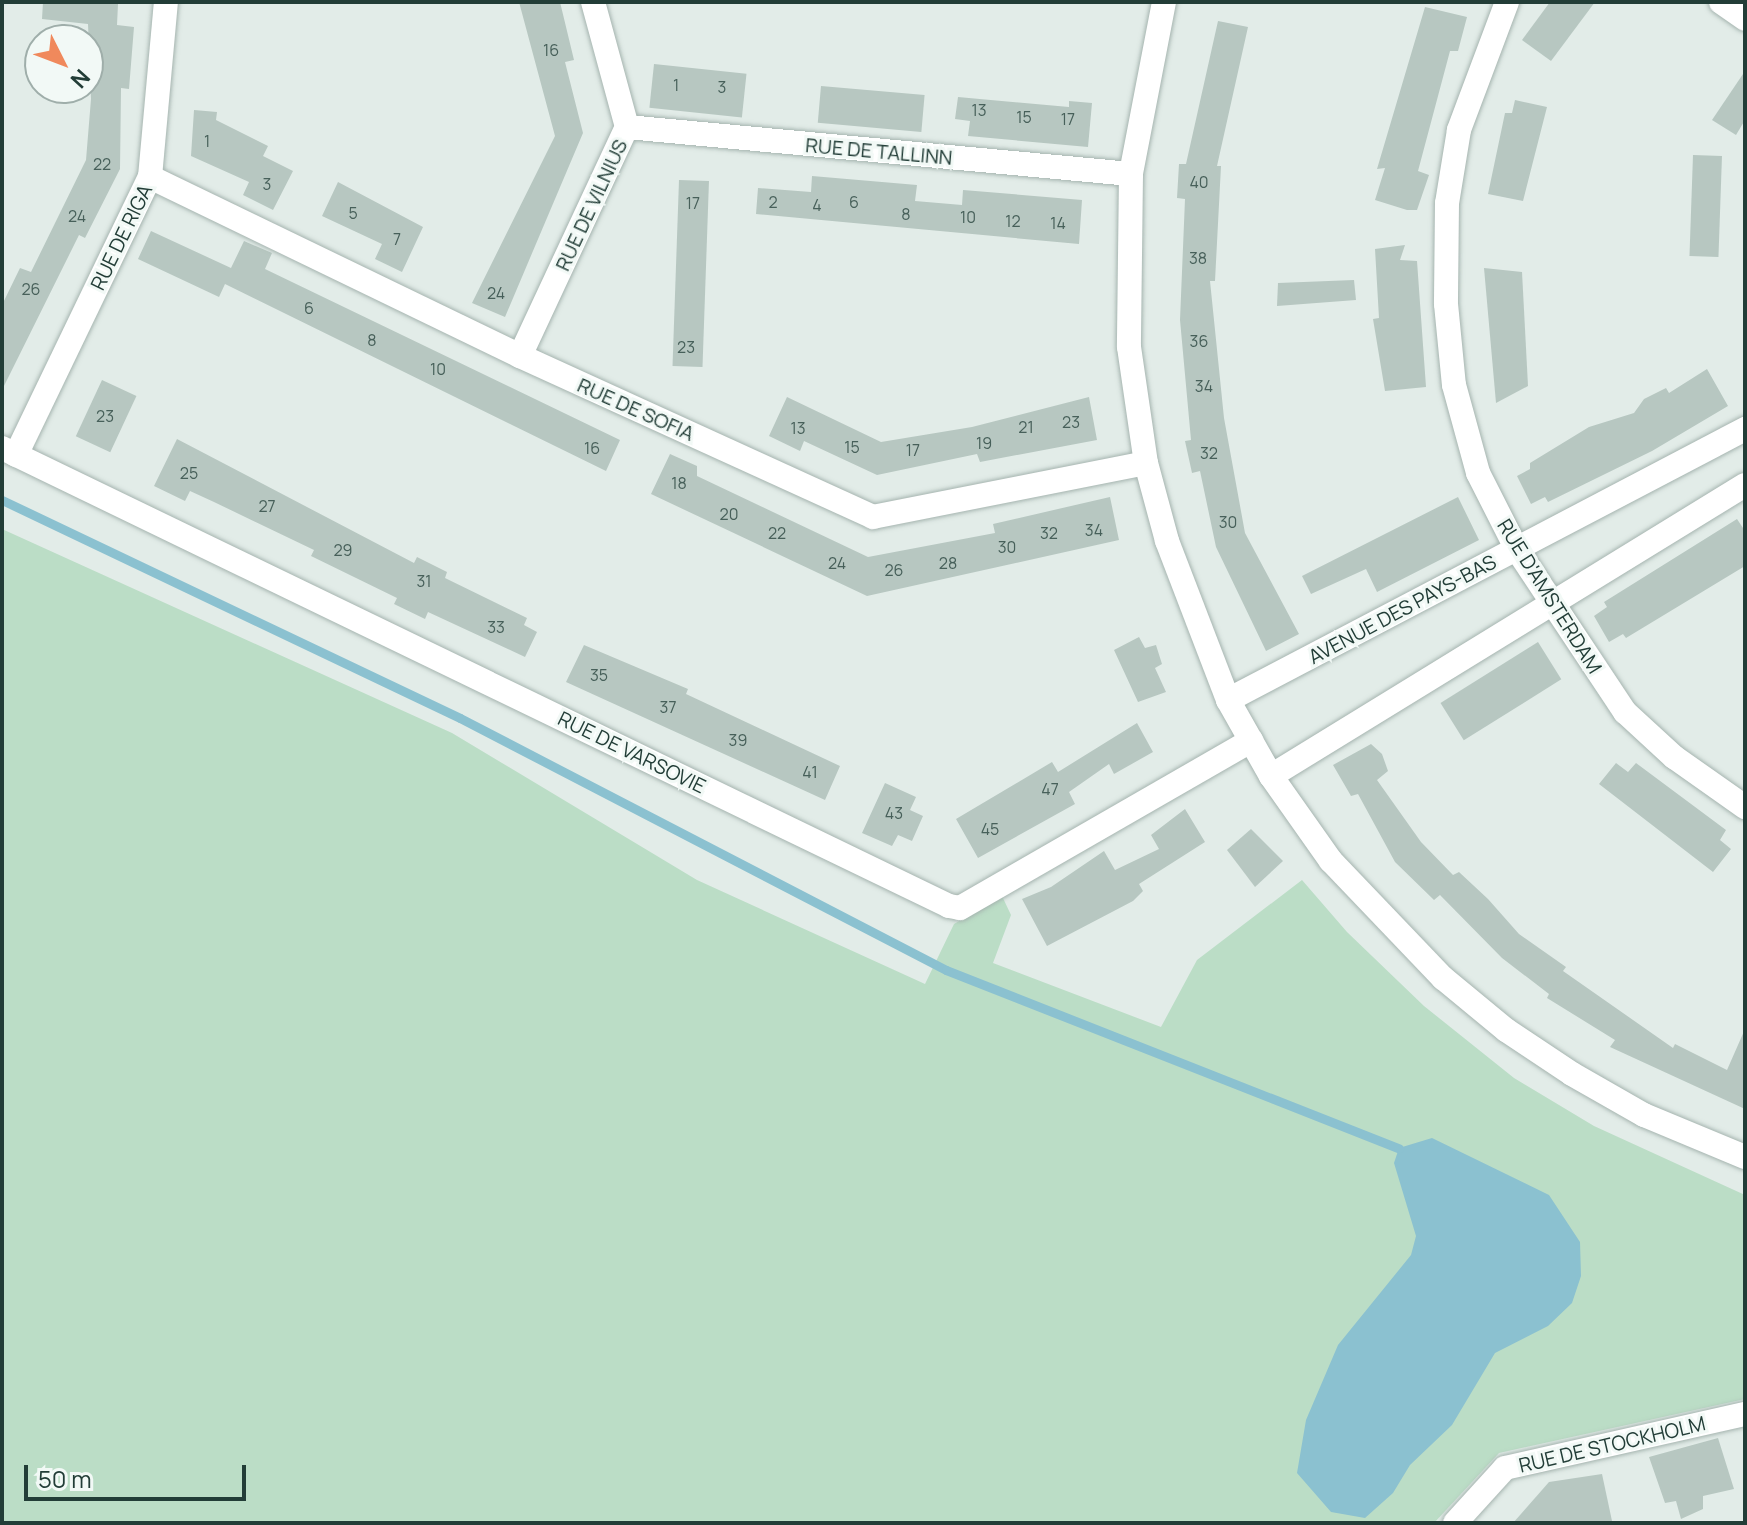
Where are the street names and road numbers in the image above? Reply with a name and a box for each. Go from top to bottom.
street label: RUE DE TALLINN [804,133,954,169]
street label: RUE DE VILNIUS [550,136,632,274]
street label: RUE DE RIGA [85,180,157,294]
street label: RUE DE SOFIA [574,373,698,445]
street label: RUE D'AMSTERDAM [1493,514,1607,678]
street label: AVENUE DES PAYS-BAS [1304,549,1500,669]
street label: RUE DE VARSOVIE [554,706,710,798]
street label: RUE DE STOCKHOLM [1516,1411,1708,1477]

